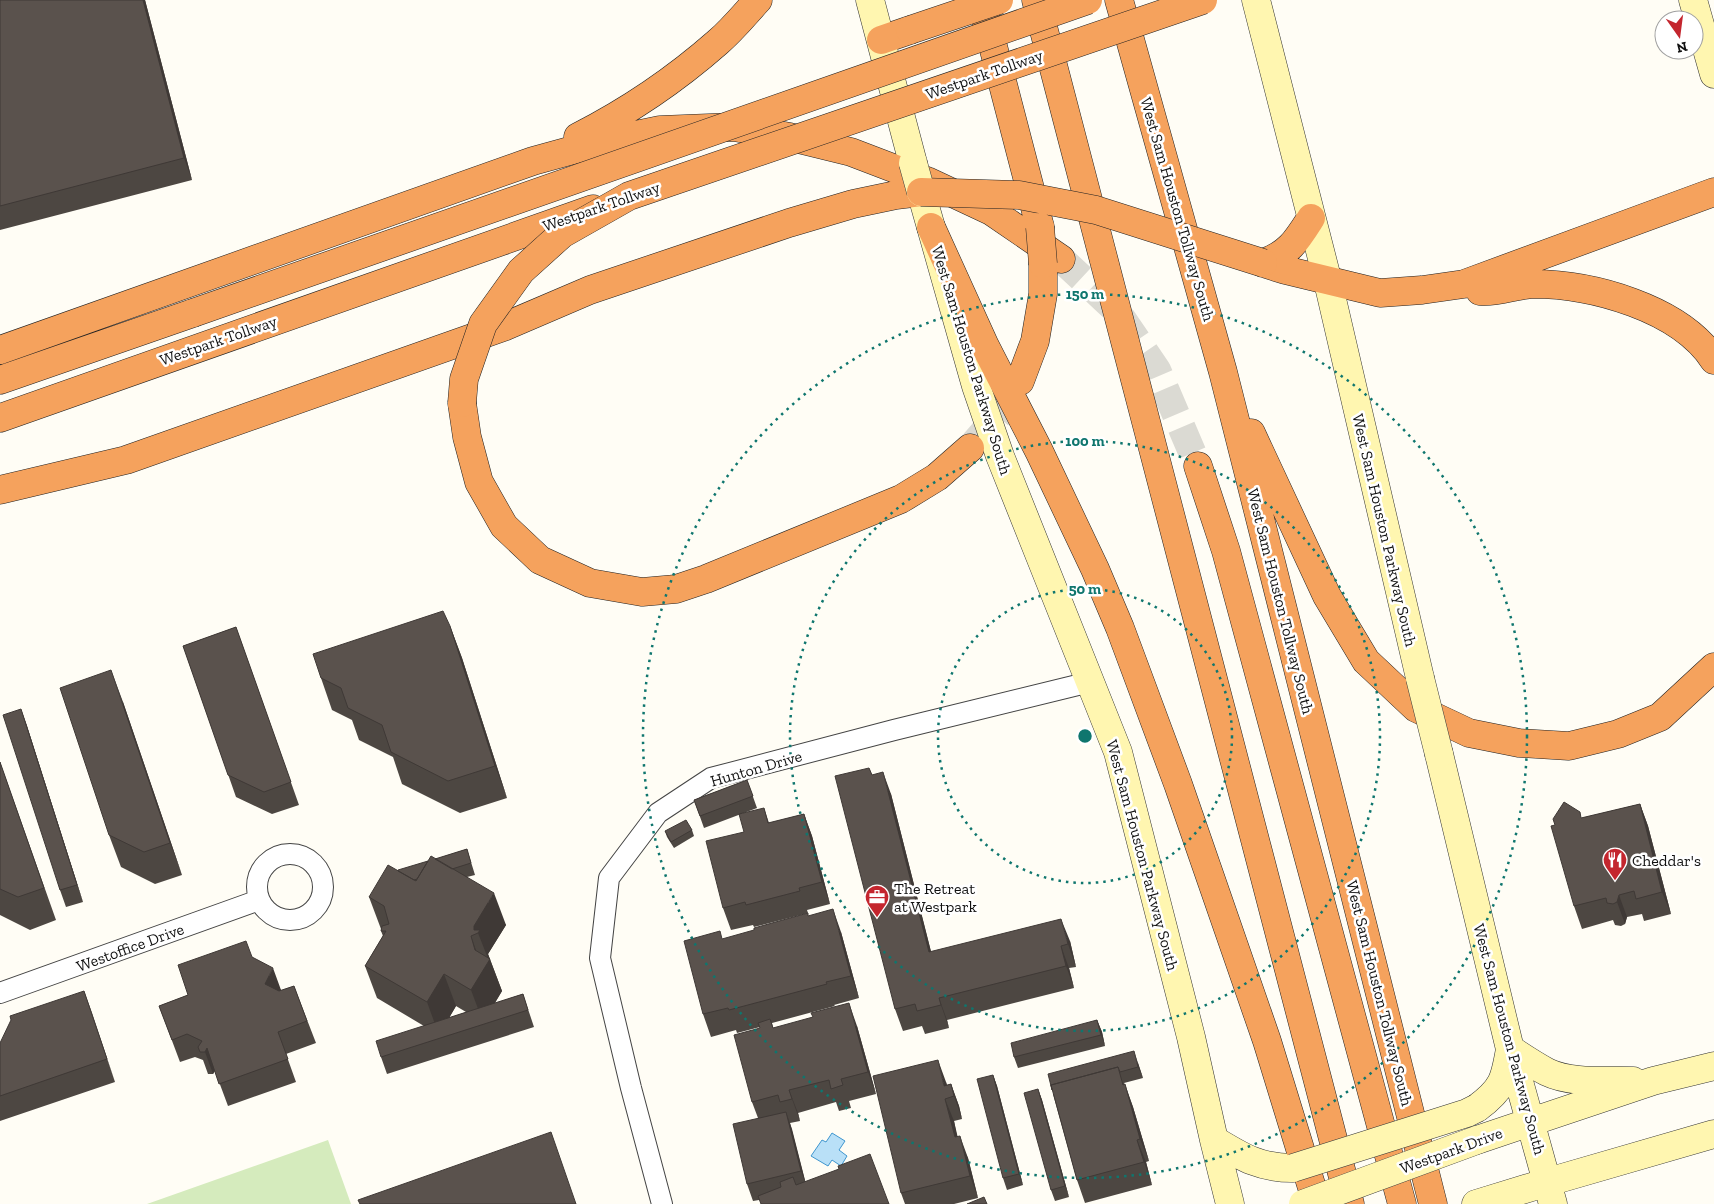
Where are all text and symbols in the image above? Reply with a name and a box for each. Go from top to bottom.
north arrow [1654,10,1704,60]
text: N [1674,38,1689,57]
street label: Westpark Tollway [923,45,1046,103]
street label: West Sam Houston Tollway South [1136,95,1219,323]
street label: Westpark Tollway [540,177,663,235]
street label: West Sam Houston Parkway South [928,243,1015,477]
text: 150 m [1066,285,1104,303]
street label: Westpark Tollway [157,311,280,369]
street label: West Sam Houston Parkway South [1348,412,1421,648]
text: 100 m [1065,432,1105,450]
street label: West Sam Houston Tollway South [1243,486,1318,716]
text: 50 m [1069,580,1101,598]
centre of rings [1076,727,1094,745]
street label: West Sam Houston Parkway South [1103,738,1183,973]
street label: Hunton Drive [708,746,804,791]
restaurant icon: Cheddar's [1602,847,1628,881]
place label: Cheddar's [1632,851,1701,870]
street label: West Sam Houston Tollway South [1342,878,1417,1108]
place label: The Retreat at Westpark [894,879,978,916]
office icon: The Retreat at Westpark [864,884,890,918]
street label: Westoffice Drive [74,919,186,976]
street label: West Sam Houston Parkway South [1470,922,1550,1157]
street label: Westpark Drive [1397,1123,1505,1178]

